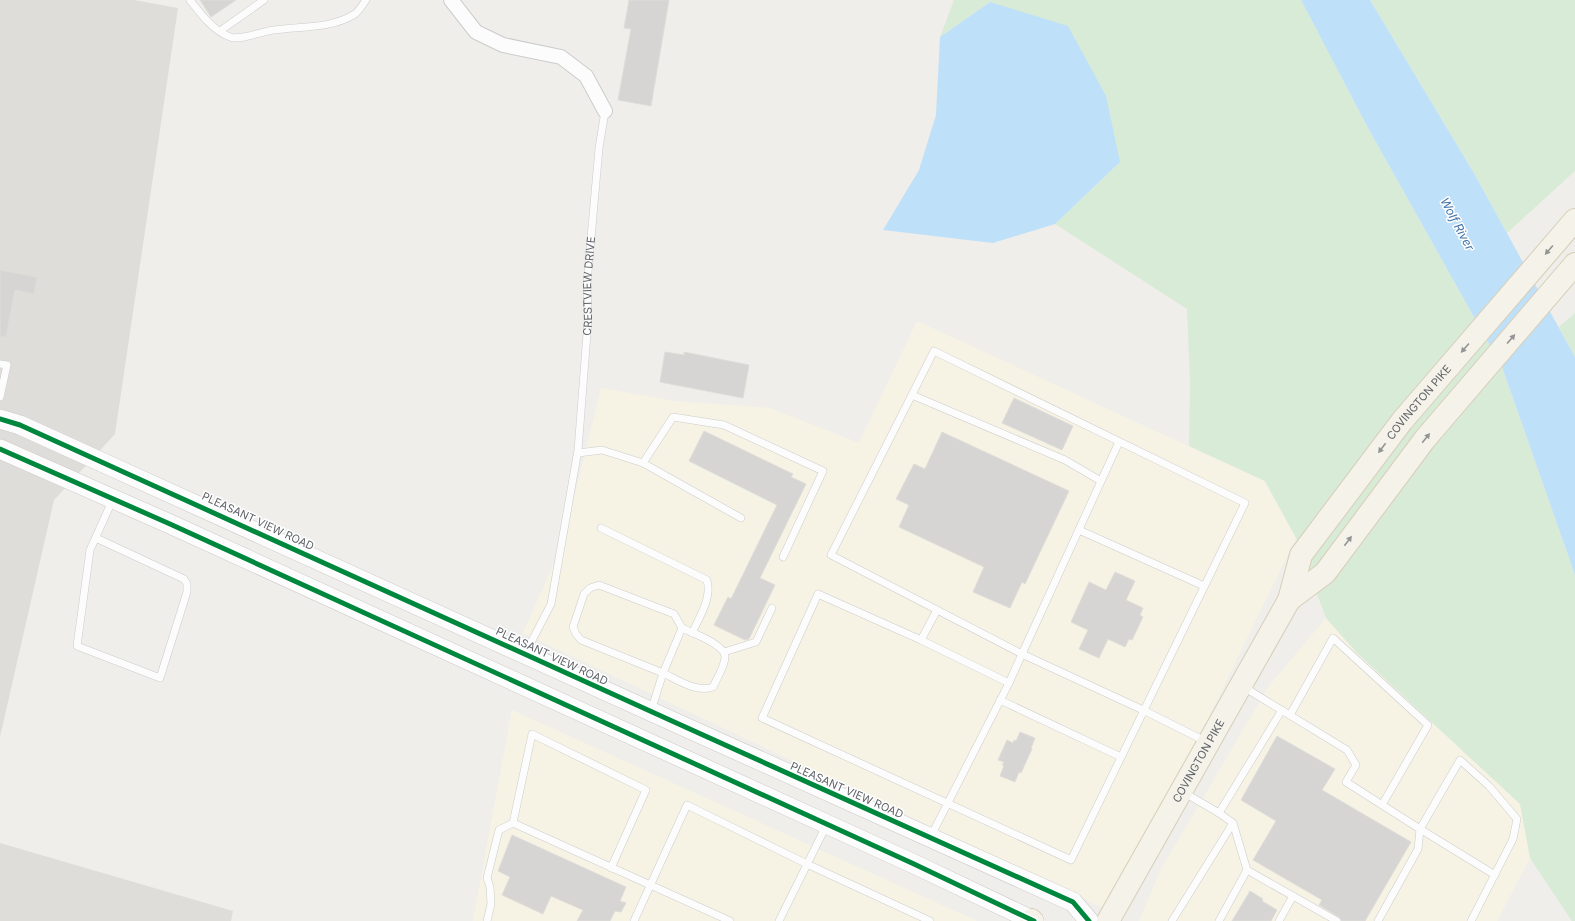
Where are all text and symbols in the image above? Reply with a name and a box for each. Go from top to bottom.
water label: Wolf River [1437,195,1478,253]
street label: CRESTVIEW DRIVE [580,236,598,336]
one-way arrow [1545,244,1554,255]
one-way arrow [1506,334,1516,344]
one-way arrow [1460,343,1469,354]
street label: COVINGTON PIKE [1383,362,1454,442]
one-way arrow [1422,432,1431,443]
one-way arrow [1378,443,1386,454]
street label: PLEASANT VIEW ROAD [200,489,316,553]
one-way arrow [1344,536,1352,547]
street label: PLEASANT VIEW ROAD [494,624,610,688]
street label: COVINGTON PIKE [1169,717,1227,805]
street label: PLEASANT VIEW ROAD [788,759,906,821]

